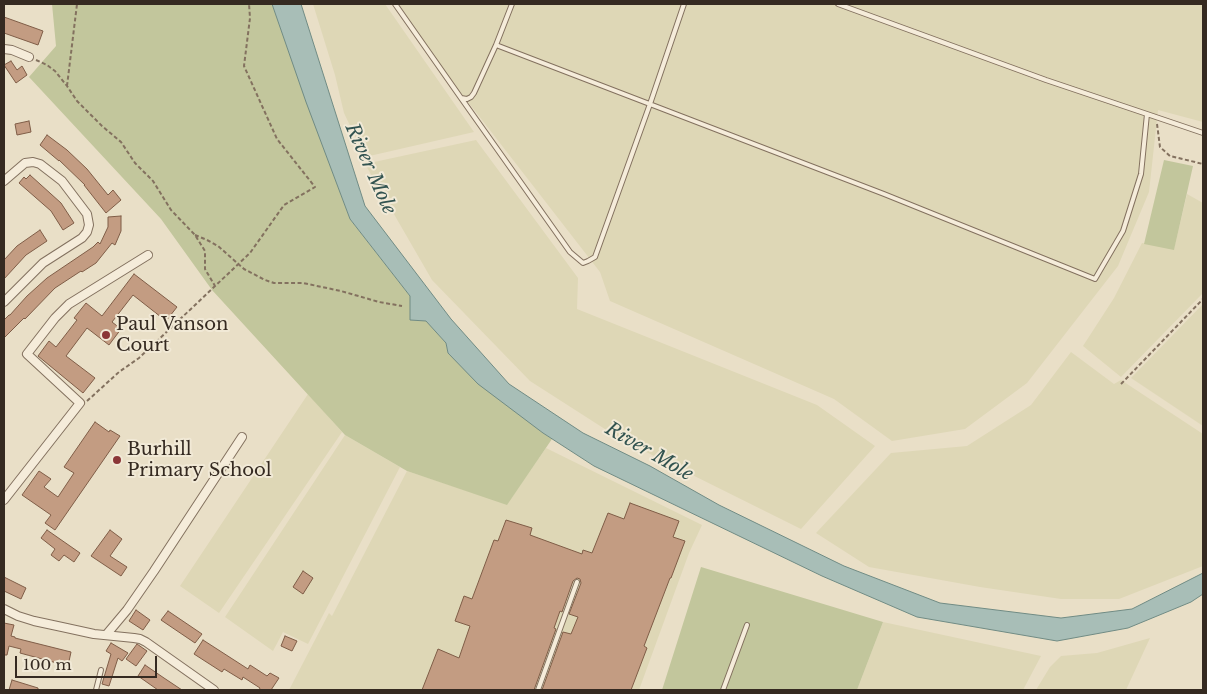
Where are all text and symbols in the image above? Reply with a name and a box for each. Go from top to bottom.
water label: River Mole [340,120,400,218]
place label: Paul Vanson Court [116,314,228,356]
marker: Paul Vanson Court [100,329,112,341]
water label: River Mole [601,418,697,486]
place label: Burhill Primary School [127,439,272,482]
marker: Burhill Primary School [111,454,123,466]
scale bar [18,646,160,678]
text: 100 m [23,655,72,674]

